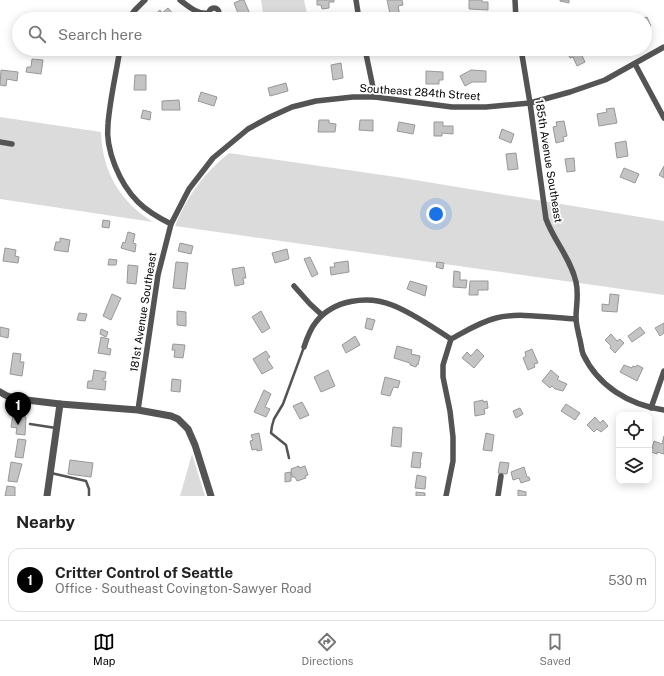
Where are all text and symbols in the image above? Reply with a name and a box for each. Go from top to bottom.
search box [12,12,652,56]
icon: search [26,23,48,45]
text: Search here [58,26,142,43]
street label: Southeast 284th Street [359,82,481,102]
street label: 185th Avenue Southeast [533,98,565,224]
your location [426,204,446,224]
street label: 181st Avenue Southeast [128,251,158,373]
pin: 1 [5,392,31,425]
map controls [616,412,652,484]
button: locate [616,412,652,448]
button: layers [616,448,652,484]
text: Nearby [16,512,75,532]
text: Critter Control of Seattle [55,564,233,581]
text: 1 [27,573,33,588]
text: 530 m [608,573,647,588]
text: Office · Southeast Covington-Sawyer Road [55,581,312,596]
tab: Map [93,631,115,667]
tab: Directions [302,631,353,667]
tab: Saved [539,631,571,667]

